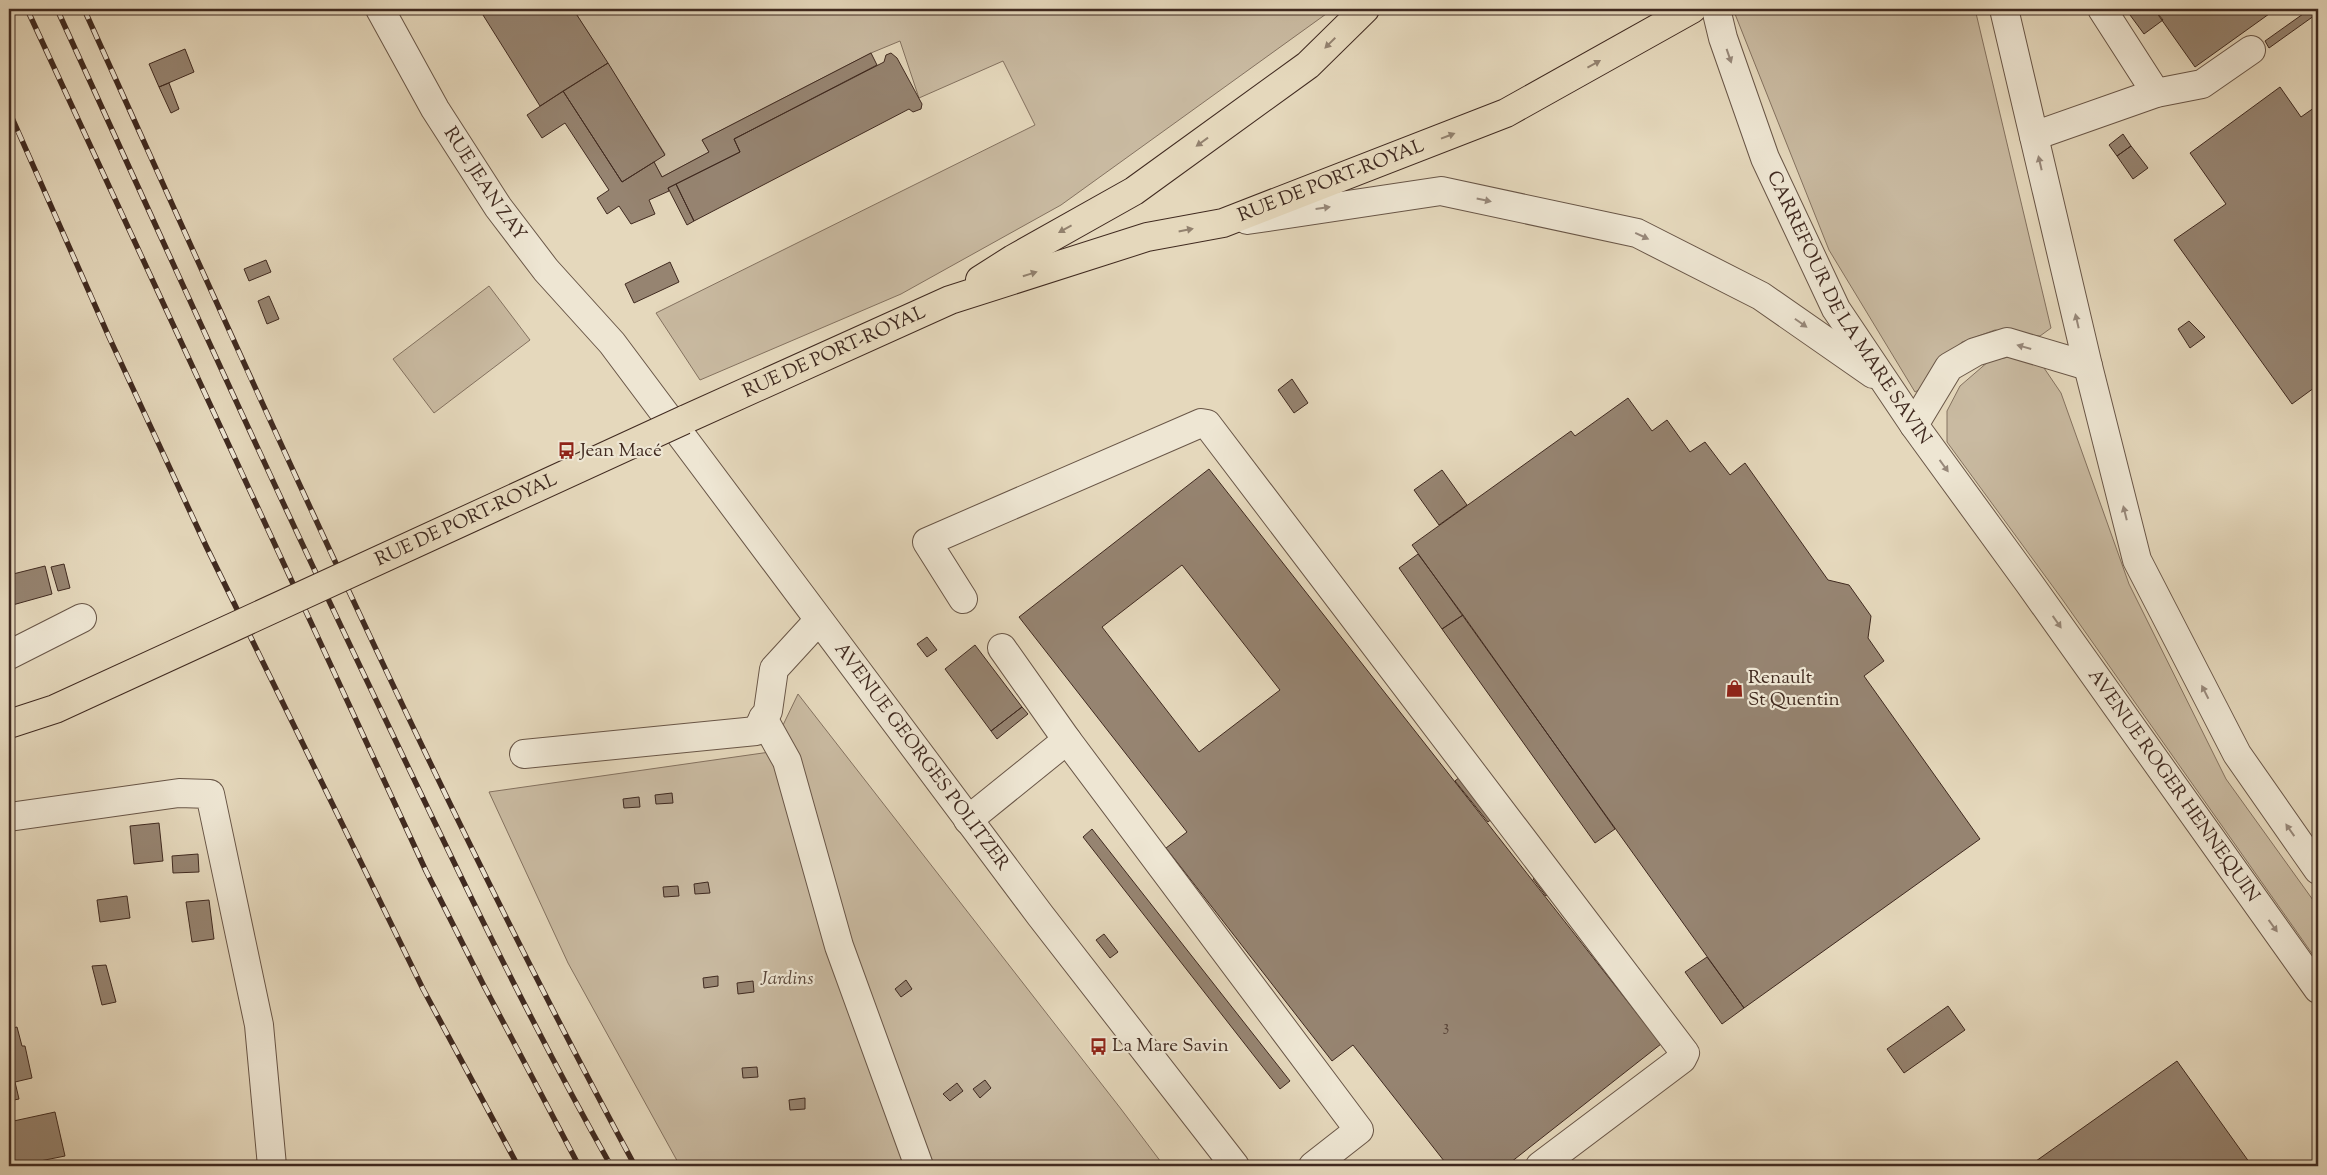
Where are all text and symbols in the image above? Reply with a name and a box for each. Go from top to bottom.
one-way arrow [1325,37,1337,49]
one-way arrow [1726,48,1734,63]
one-way arrow [1586,60,1601,68]
street label: RUE JEAN ZAY [437,122,533,247]
one-way arrow [1441,131,1455,139]
street label: RUE DE PORT-ROYAL [1234,132,1429,229]
one-way arrow [1195,137,1209,147]
one-way arrow [2036,156,2044,171]
street label: CARREFOUR DE LA MARE SAVIN [1759,166,1938,451]
one-way arrow [1476,196,1491,204]
one-way arrow [1316,204,1332,212]
one-way arrow [1059,225,1072,234]
one-way arrow [1178,226,1194,234]
one-way arrow [1635,232,1649,240]
one-way arrow [1022,270,1037,278]
street label: RUE DE PORT-ROYAL [739,299,931,405]
one-way arrow [2073,314,2081,329]
one-way arrow [1794,318,1808,328]
one-way arrow [2016,343,2031,351]
place label: Jean Macé [579,438,662,465]
bus stop icon: Jean Macé [556,441,576,461]
one-way arrow [1938,460,1948,473]
street label: RUE DE PORT-ROYAL [371,466,562,574]
one-way arrow [2121,505,2129,521]
one-way arrow [2052,616,2062,629]
street label: AVENUE GEORGES POLITZER [827,637,1016,877]
street label: AVENUE ROGER HENNEQUIN [2081,664,2266,908]
place label: Renault St Quentin [1748,665,1840,714]
shop icon: Renault St Quentin [1724,679,1744,699]
one-way arrow [2201,685,2209,699]
one-way arrow [2285,823,2295,837]
one-way arrow [2268,919,2278,933]
park label: Jardins [760,966,813,993]
house number: 3 [1443,1016,1449,1039]
place label: La Mare Savin [1112,1033,1229,1060]
bus stop icon: La Mare Savin [1088,1036,1108,1056]

